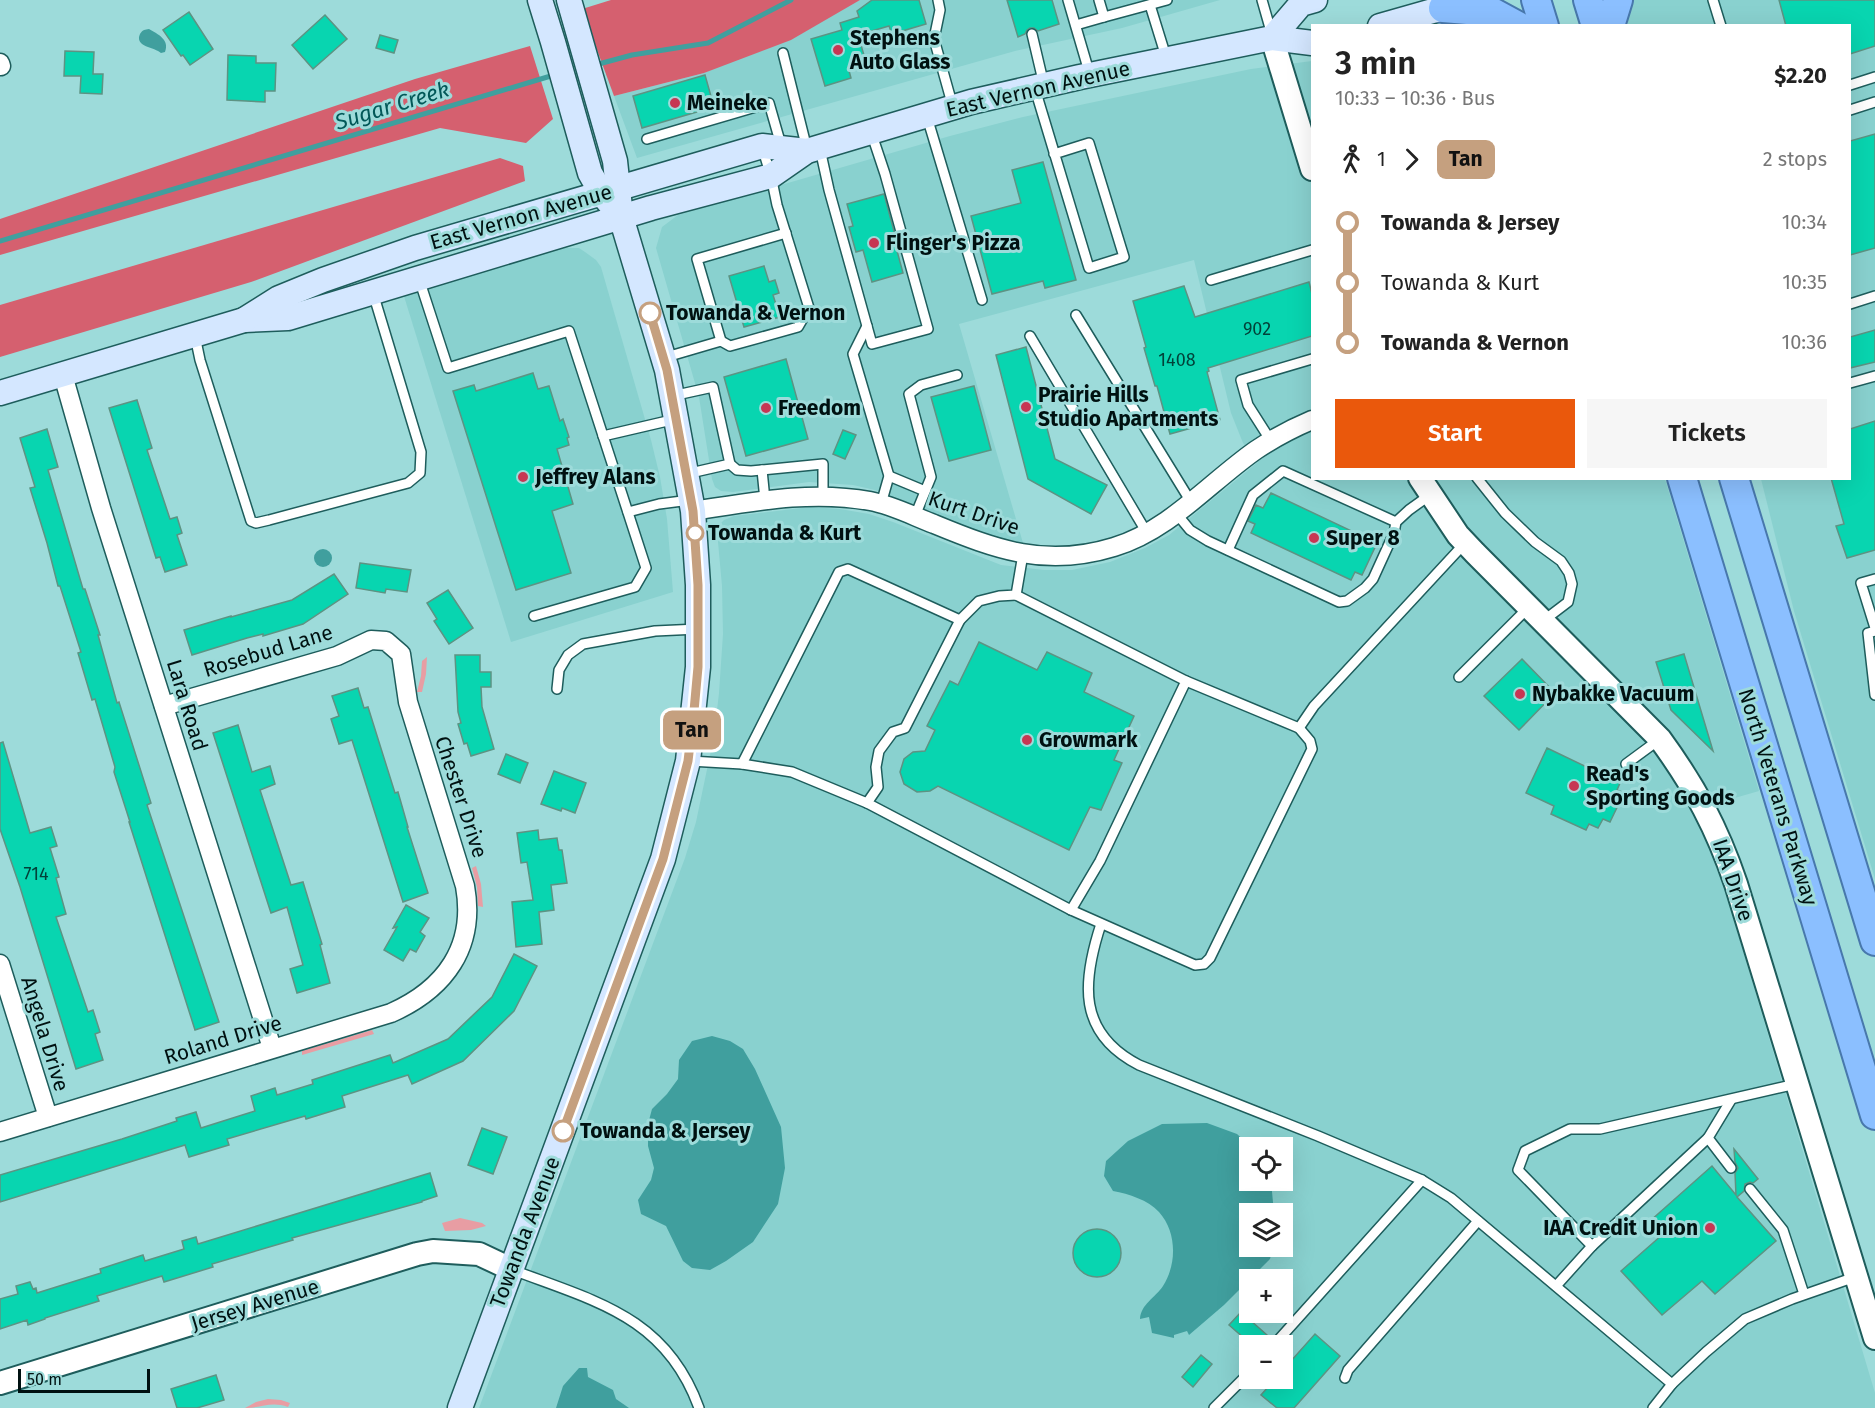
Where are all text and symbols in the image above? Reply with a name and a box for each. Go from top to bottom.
place label: Stephens Auto Glass [849,25,951,75]
marker: Stephens Auto Glass [831,43,845,57]
text: 3 min [1335,43,1416,83]
street label: East Vernon Avenue [943,55,1133,123]
text: $2.20 [1774,62,1827,89]
water label: Sugar Creek [331,75,453,136]
text: 10:33 – 10:36 · Bus [1335,86,1495,110]
place label: Meineke [687,90,768,116]
marker: Meineke [668,96,682,110]
icon: walk [1335,143,1368,176]
icon: forward [1395,143,1428,176]
text: Tan [1449,146,1483,172]
text: 1 [1377,147,1386,171]
text: 2 stops [1763,147,1827,171]
street label: East Vernon Avenue [427,179,615,255]
text: Towanda & Jersey [1381,209,1560,236]
text: 10:34 [1782,210,1827,234]
place label: Flinger's Pizza [886,230,1020,256]
marker: Flinger's Pizza [867,236,881,250]
text: Towanda & Kurt [1381,269,1539,296]
text: 10:35 [1782,270,1827,294]
place label: Towanda & Vernon [666,300,846,326]
marker: Towanda & Vernon [639,302,661,324]
house number: 902 [1243,318,1271,340]
text: Towanda & Vernon [1381,329,1569,356]
text: 10:36 [1782,330,1827,354]
house number: 1408 [1158,349,1196,371]
place label: Prairie Hills Studio Apartments [1038,382,1218,432]
place label: Freedom [778,395,861,421]
button: Start [1335,399,1575,468]
button: Tickets [1587,399,1827,468]
marker: Prairie Hills Studio Apartments [1019,400,1033,414]
marker: Freedom [759,401,773,415]
place label: Jeffrey Alans [534,464,656,490]
marker: Jeffrey Alans [516,470,530,484]
street label: Kurt Drive [925,485,1023,541]
place label: Towanda & Kurt [708,520,862,546]
marker: Towanda & Kurt [686,524,704,542]
place label: Super 8 [1326,525,1400,551]
marker: Super 8 [1307,531,1321,545]
street label: Rosebud Lane [200,619,336,683]
street label: Lara Road [161,656,213,754]
place label: Nybakke Vacuum [1532,681,1694,707]
street label: North Veterans Parkway [1733,685,1824,909]
marker: Nybakke Vacuum [1513,687,1527,701]
line badge: Tan [658,710,726,750]
text: Tan [675,717,709,743]
place label: Growmark [1039,727,1138,753]
street label: Chester Drive [429,733,493,861]
marker: Growmark [1020,733,1034,747]
place label: Read's Sporting Goods [1586,761,1735,811]
marker: Read's Sporting Goods [1567,779,1581,793]
street label: IAA Drive [1707,836,1759,924]
house number: 714 [23,863,49,885]
street label: Angela Drive [15,973,75,1095]
street label: Roland Drive [161,1010,285,1070]
place label: Towanda & Jersey [580,1118,751,1144]
marker: Towanda & Jersey [552,1120,574,1142]
map controls [1239,1137,1293,1389]
button: locate [1239,1137,1293,1191]
street label: Towanda Avenue [484,1153,566,1311]
button: layers [1239,1203,1293,1257]
place label: IAA Credit Union [1543,1215,1698,1241]
marker: IAA Credit Union [1703,1221,1717,1235]
button: + [1239,1269,1293,1323]
street label: Jersey Avenue [188,1273,322,1337]
button: − [1239,1335,1293,1389]
scale bar [18,1366,150,1394]
text: 50 m [27,1370,62,1389]

